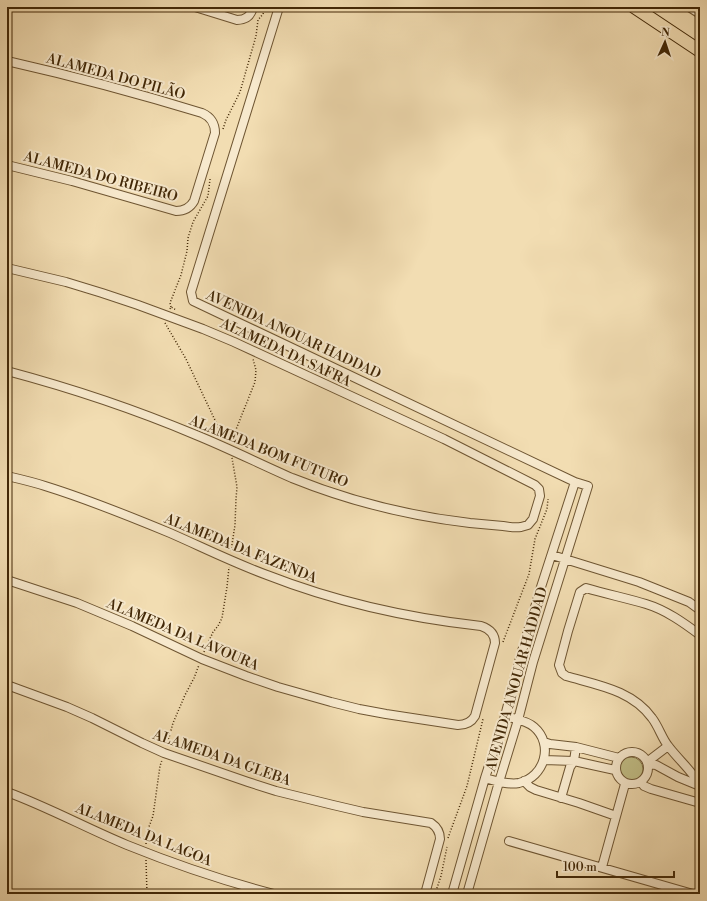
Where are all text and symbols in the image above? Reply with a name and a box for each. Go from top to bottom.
north arrow [645,22,685,62]
text: N [661,26,670,40]
street label: ALAMEDA DO PILÃO [43,48,188,104]
street label: ALAMEDA DO RIBEIRO [21,147,180,206]
street label: AVENIDA ANOUAR HADDAD [202,286,384,383]
street label: ALAMEDA DA SAFRA [217,314,354,391]
street label: ALAMEDA BOM FUTURO [186,411,351,492]
street label: ALAMEDA DA FAZENDA [161,510,320,588]
street label: AVENIDA ANOUAR HADDAD [482,585,552,775]
street label: ALAMEDA DA LAVOURA [103,594,262,675]
street label: ALAMEDA DA GLEBA [149,726,293,790]
street label: ALAMEDA DA LAGOA [72,799,215,871]
scale bar [557,853,674,879]
text: 100 m [563,860,597,875]

